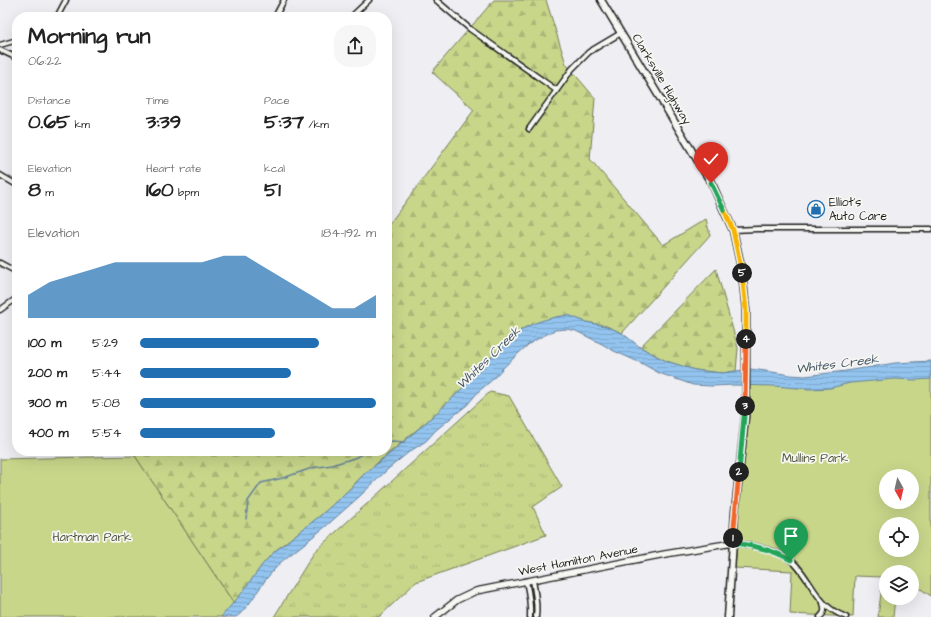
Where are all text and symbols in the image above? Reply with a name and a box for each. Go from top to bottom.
text: Morning run [28,21,151,52]
button: share [334,25,376,67]
street label: Clarksville Highway [627,31,696,129]
text: 06:22 [28,52,61,70]
text: Distance [28,93,71,108]
text: Time [146,93,169,108]
text: Pace [264,93,290,108]
text: 0.65 [28,108,70,136]
text: 3:39 [146,108,181,136]
text: 5:37 [264,108,304,136]
text: km [70,117,90,132]
text: /km [304,117,329,132]
pin [694,142,728,183]
icon: check [700,148,722,170]
text: Elevation [28,161,71,176]
text: Heart rate [146,161,201,176]
text: kcal [264,161,285,176]
text: 8 [28,176,41,204]
text: 160 [146,176,174,204]
text: 51 [264,176,281,204]
text: m [41,185,54,200]
text: bpm [174,185,199,200]
place label: Elliot's Auto Care [829,194,887,225]
shop icon: Elliot's Auto Care [806,199,826,219]
text: Elevation [28,224,79,242]
text: 184–192 m [321,224,376,242]
pin: 5 [732,263,752,283]
text: 5 [738,265,746,280]
water label: Whites Creek [453,322,526,393]
pin: 4 [736,329,756,349]
text: 4 [742,331,750,346]
text: 100 m [28,334,61,352]
text: 5:29 [92,334,118,352]
water label: Whites Creek [795,350,880,378]
text: 200 m [28,364,67,382]
text: 5:44 [92,364,121,382]
text: 300 m [28,394,66,412]
text: 5:08 [92,394,120,412]
pin: 3 [735,396,755,416]
text: 3 [742,398,748,413]
text: 400 m [28,424,69,442]
text: 5:54 [92,424,121,442]
park label: Mullins Park [782,450,849,467]
pin: 2 [729,462,749,482]
text: 2 [736,464,742,479]
north arrow [879,469,919,509]
map controls [879,469,919,605]
button: locate [879,517,919,557]
pin [774,519,808,560]
icon: arrive [780,525,802,547]
pin: 1 [723,528,743,548]
park label: Hartman Park [53,529,132,546]
text: 1 [732,530,734,545]
street label: West Hamilton Avenue [517,540,640,580]
button: layers [879,565,919,605]

